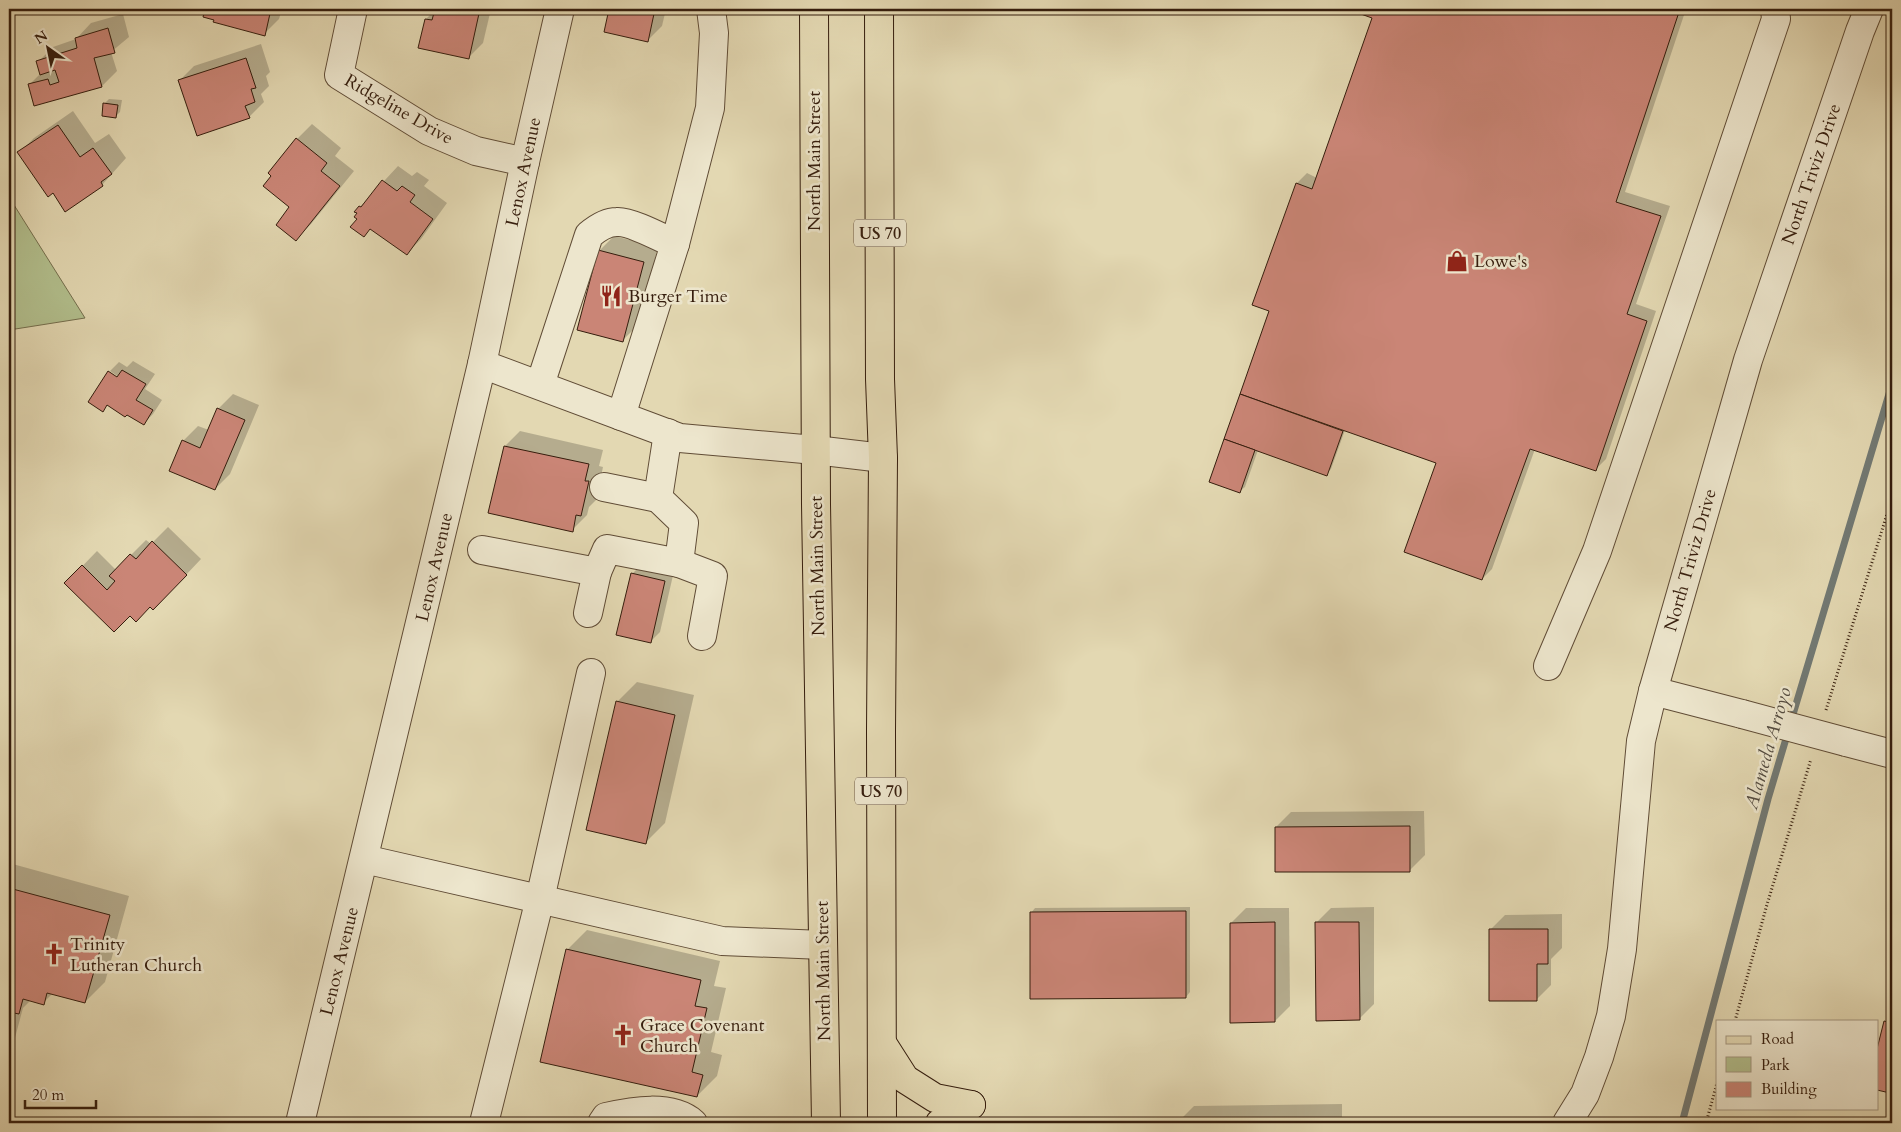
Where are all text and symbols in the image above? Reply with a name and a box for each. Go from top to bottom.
north arrow [22,22,72,72]
text: N [31,26,51,49]
street label: Ridgeline Drive [340,68,458,151]
street label: North Main Street [802,91,827,231]
street label: North Triviz Drive [1776,100,1847,248]
street label: Lenox Avenue [500,115,547,229]
road number: US 70 [854,220,906,247]
shop icon: Lowe's [1444,248,1470,274]
place label: Lowe's [1474,249,1527,274]
restaurant icon: Burger Time [598,283,624,309]
place label: Burger Time [628,284,728,309]
street label: North Triviz Drive [1658,486,1723,634]
street label: North Main Street [804,495,831,636]
street label: Lenox Avenue [410,510,459,624]
water label: Alameda Arroyo [1738,684,1798,813]
road number: US 70 [855,778,907,804]
street label: North Main Street [810,900,837,1041]
street label: Lenox Avenue [314,904,365,1018]
place label: Trinity Lutheran Church [70,932,202,978]
church icon: Trinity Lutheran Church [41,941,67,967]
place label: Grace Covenant Church [640,1013,765,1059]
legend [1716,1020,1878,1110]
church icon: Grace Covenant Church [610,1022,636,1048]
text: Road [1761,1029,1794,1049]
text: Park [1761,1055,1790,1075]
scale bar [25,1077,96,1109]
text: Building [1761,1079,1817,1099]
text: 20 m [32,1085,64,1105]

